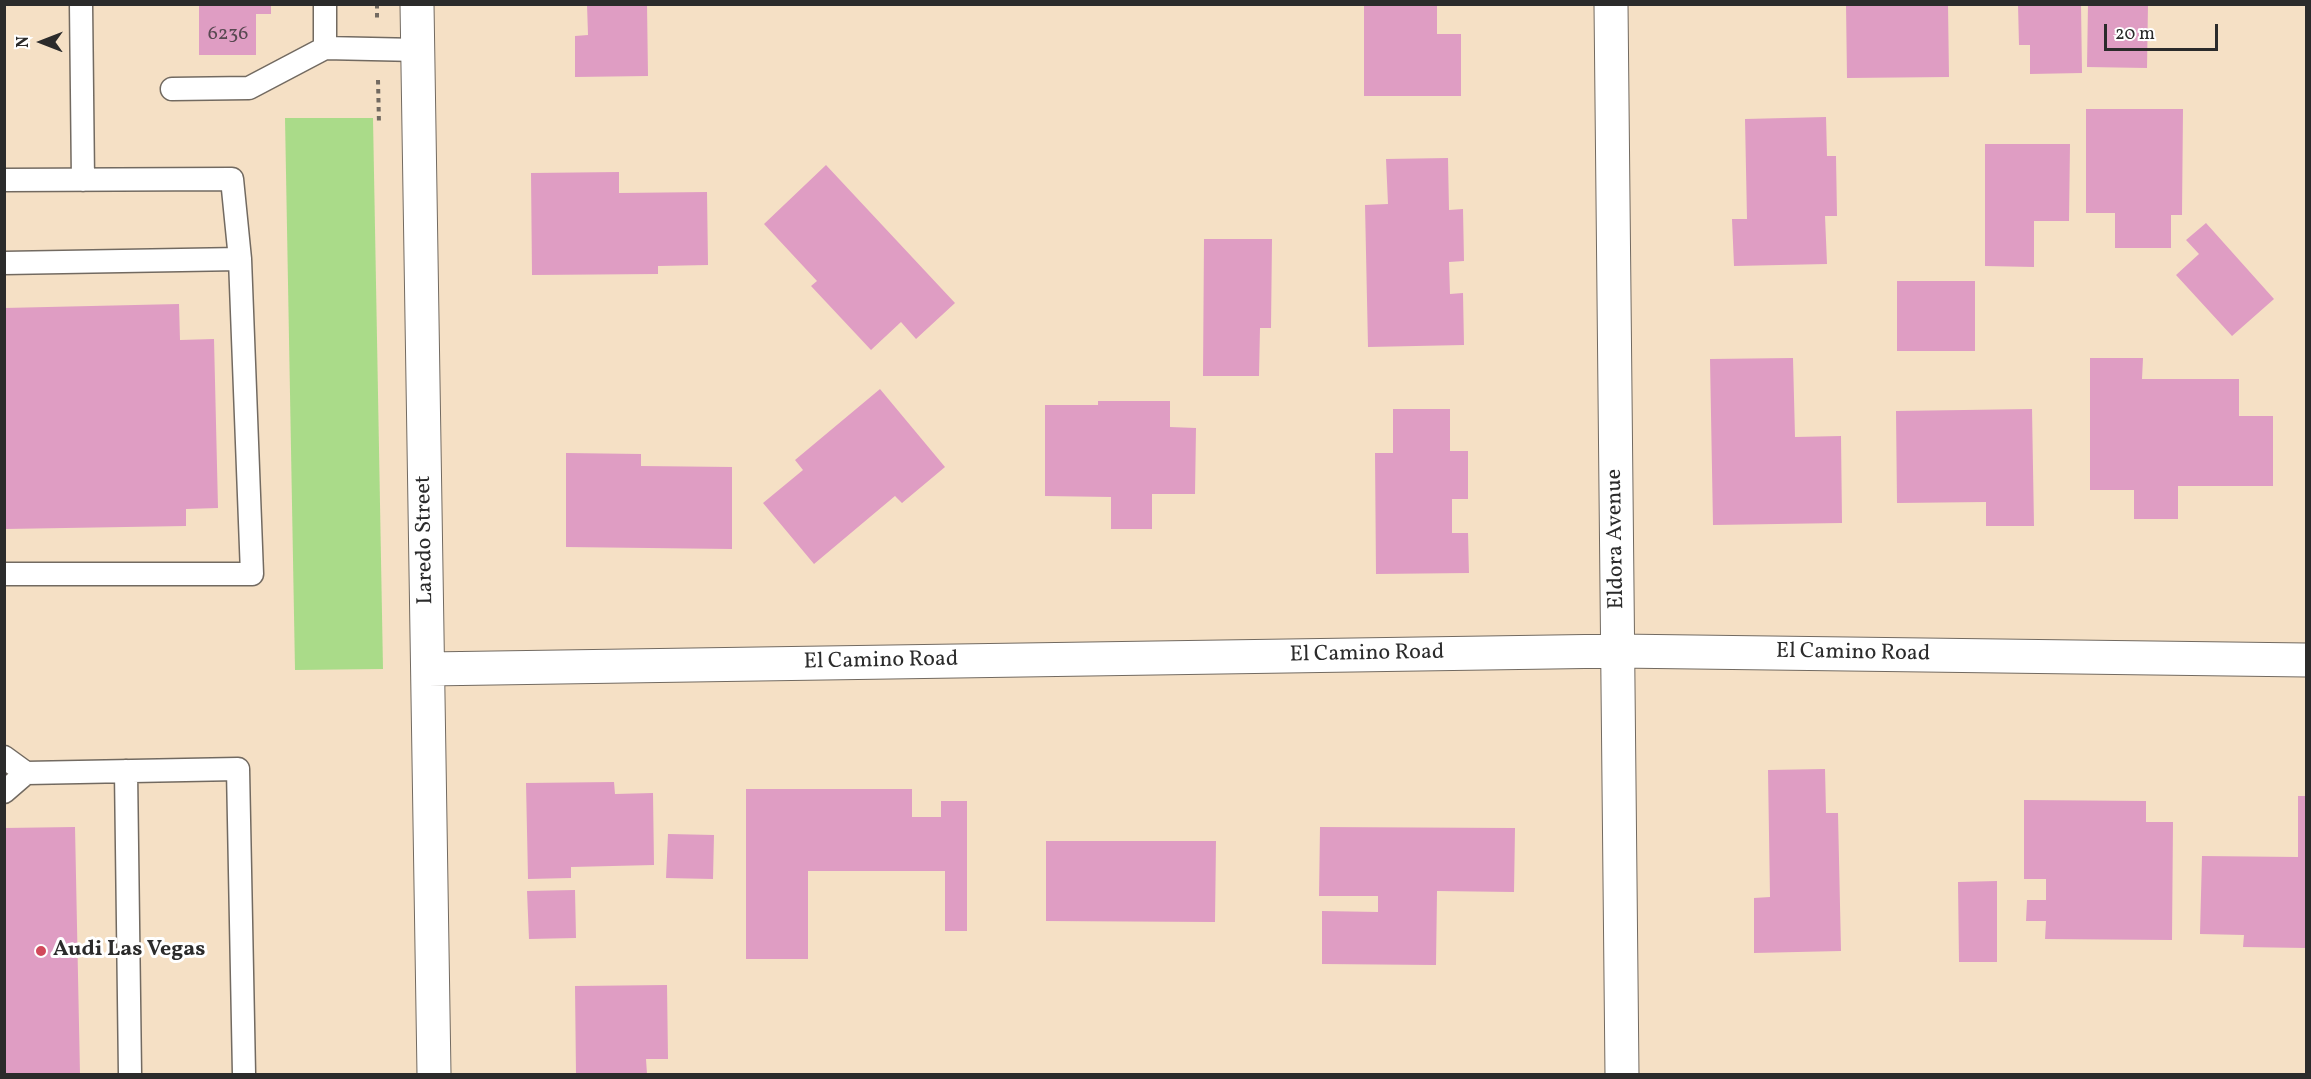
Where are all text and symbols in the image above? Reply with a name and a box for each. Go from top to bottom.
north arrow [12,12,72,72]
scale bar [2107,12,2221,50]
text: 20 m [2115,22,2155,47]
house number: 6236 [208,23,248,47]
text: N [13,36,35,48]
street label: Eldora Avenue [1603,469,1631,609]
street label: Laredo Street [412,475,440,605]
street label: El Camino Road [1776,639,1930,669]
street label: El Camino Road [1290,640,1444,670]
street label: El Camino Road [804,647,958,677]
place label: Audi Las Vegas [53,938,205,964]
marker: Audi Las Vegas [34,944,48,958]

